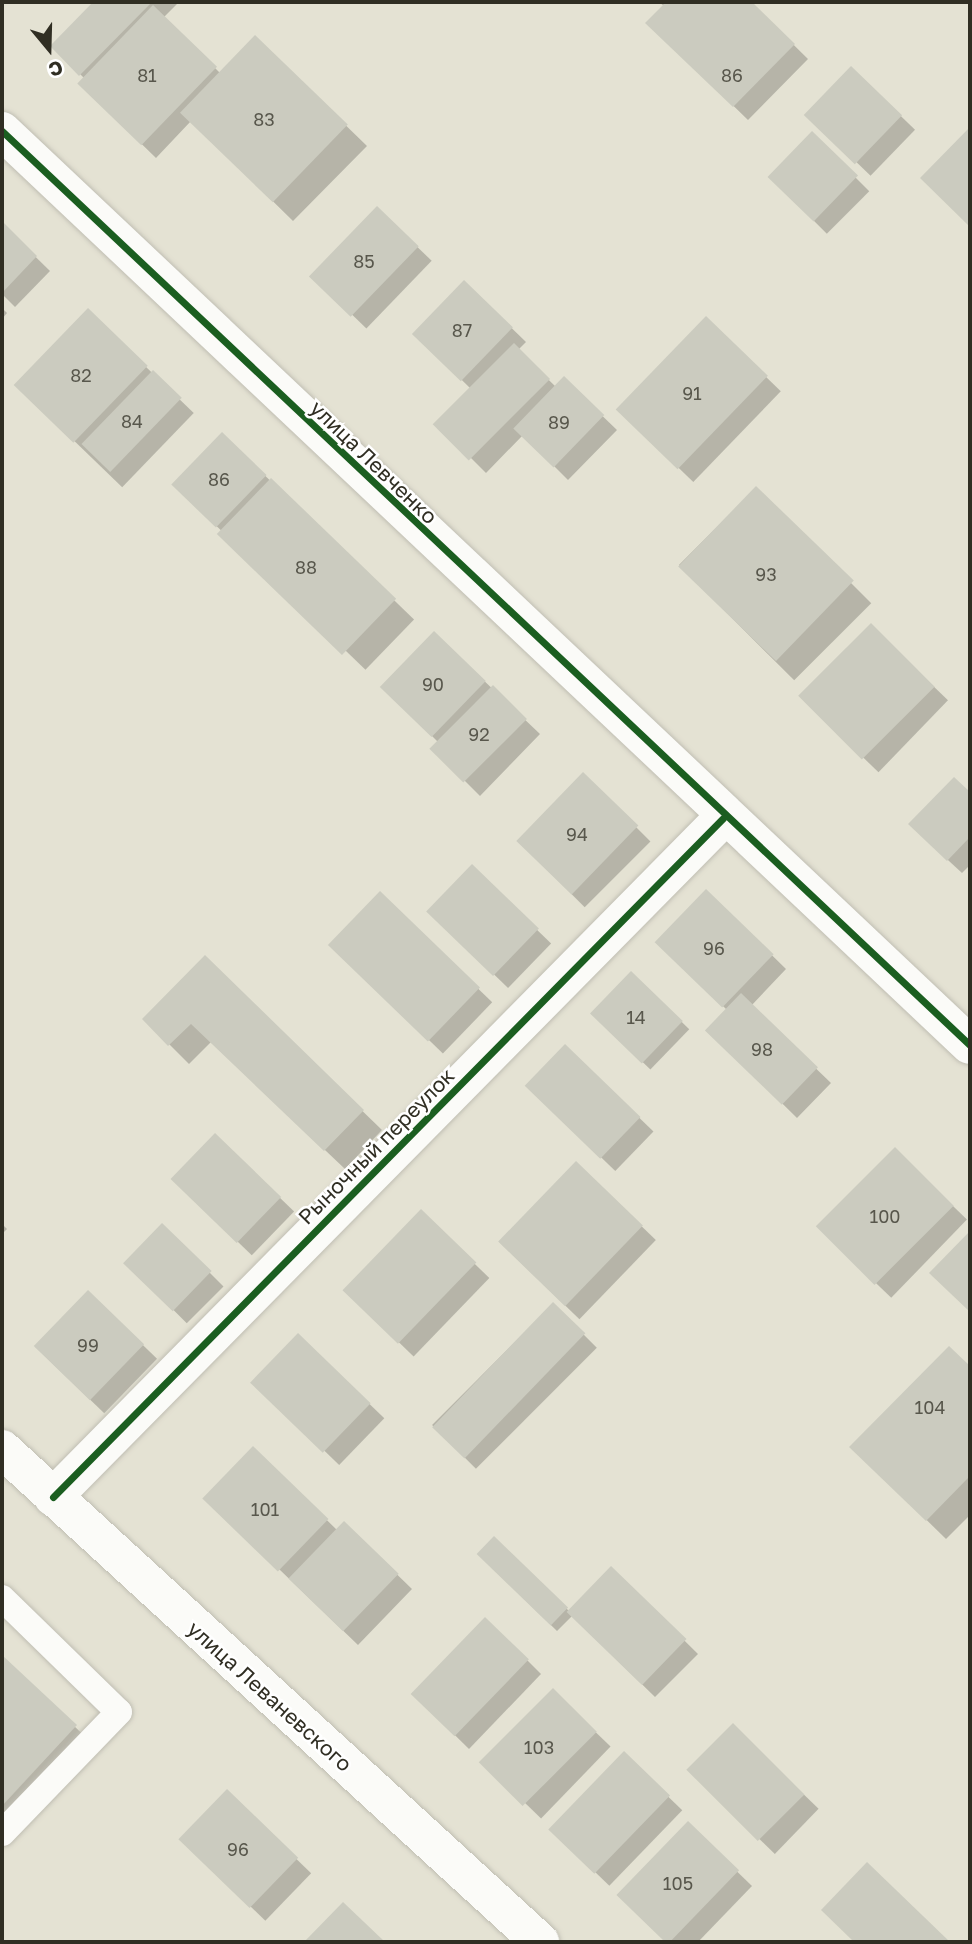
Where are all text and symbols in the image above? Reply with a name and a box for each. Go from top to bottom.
north arrow [14,14,84,84]
text: С [46,56,66,82]
house number: 81 [137,64,157,86]
house number: 86 [721,64,743,86]
house number: 83 [253,108,275,130]
house number: 85 [353,250,375,272]
house number: 87 [452,319,472,341]
house number: 82 [70,364,92,386]
house number: 91 [682,382,702,404]
street label: улица Левченко [305,395,443,529]
house number: 84 [121,410,143,432]
house number: 89 [548,411,570,433]
house number: 86 [208,468,230,490]
house number: 88 [295,556,317,578]
house number: 93 [755,563,777,585]
house number: 90 [422,673,444,695]
house number: 92 [468,723,490,745]
house number: 94 [566,823,588,845]
house number: 96 [703,937,725,959]
house number: 14 [626,1006,646,1028]
house number: 98 [751,1038,773,1060]
street label: Рыночный переулок [293,1063,459,1229]
house number: 100 [869,1205,901,1227]
house number: 99 [77,1334,99,1356]
house number: 104 [915,1396,945,1418]
house number: 101 [251,1498,279,1520]
street label: улица Леваневского [183,1616,357,1776]
house number: 103 [524,1736,554,1758]
house number: 96 [227,1838,249,1860]
house number: 105 [663,1872,693,1894]

